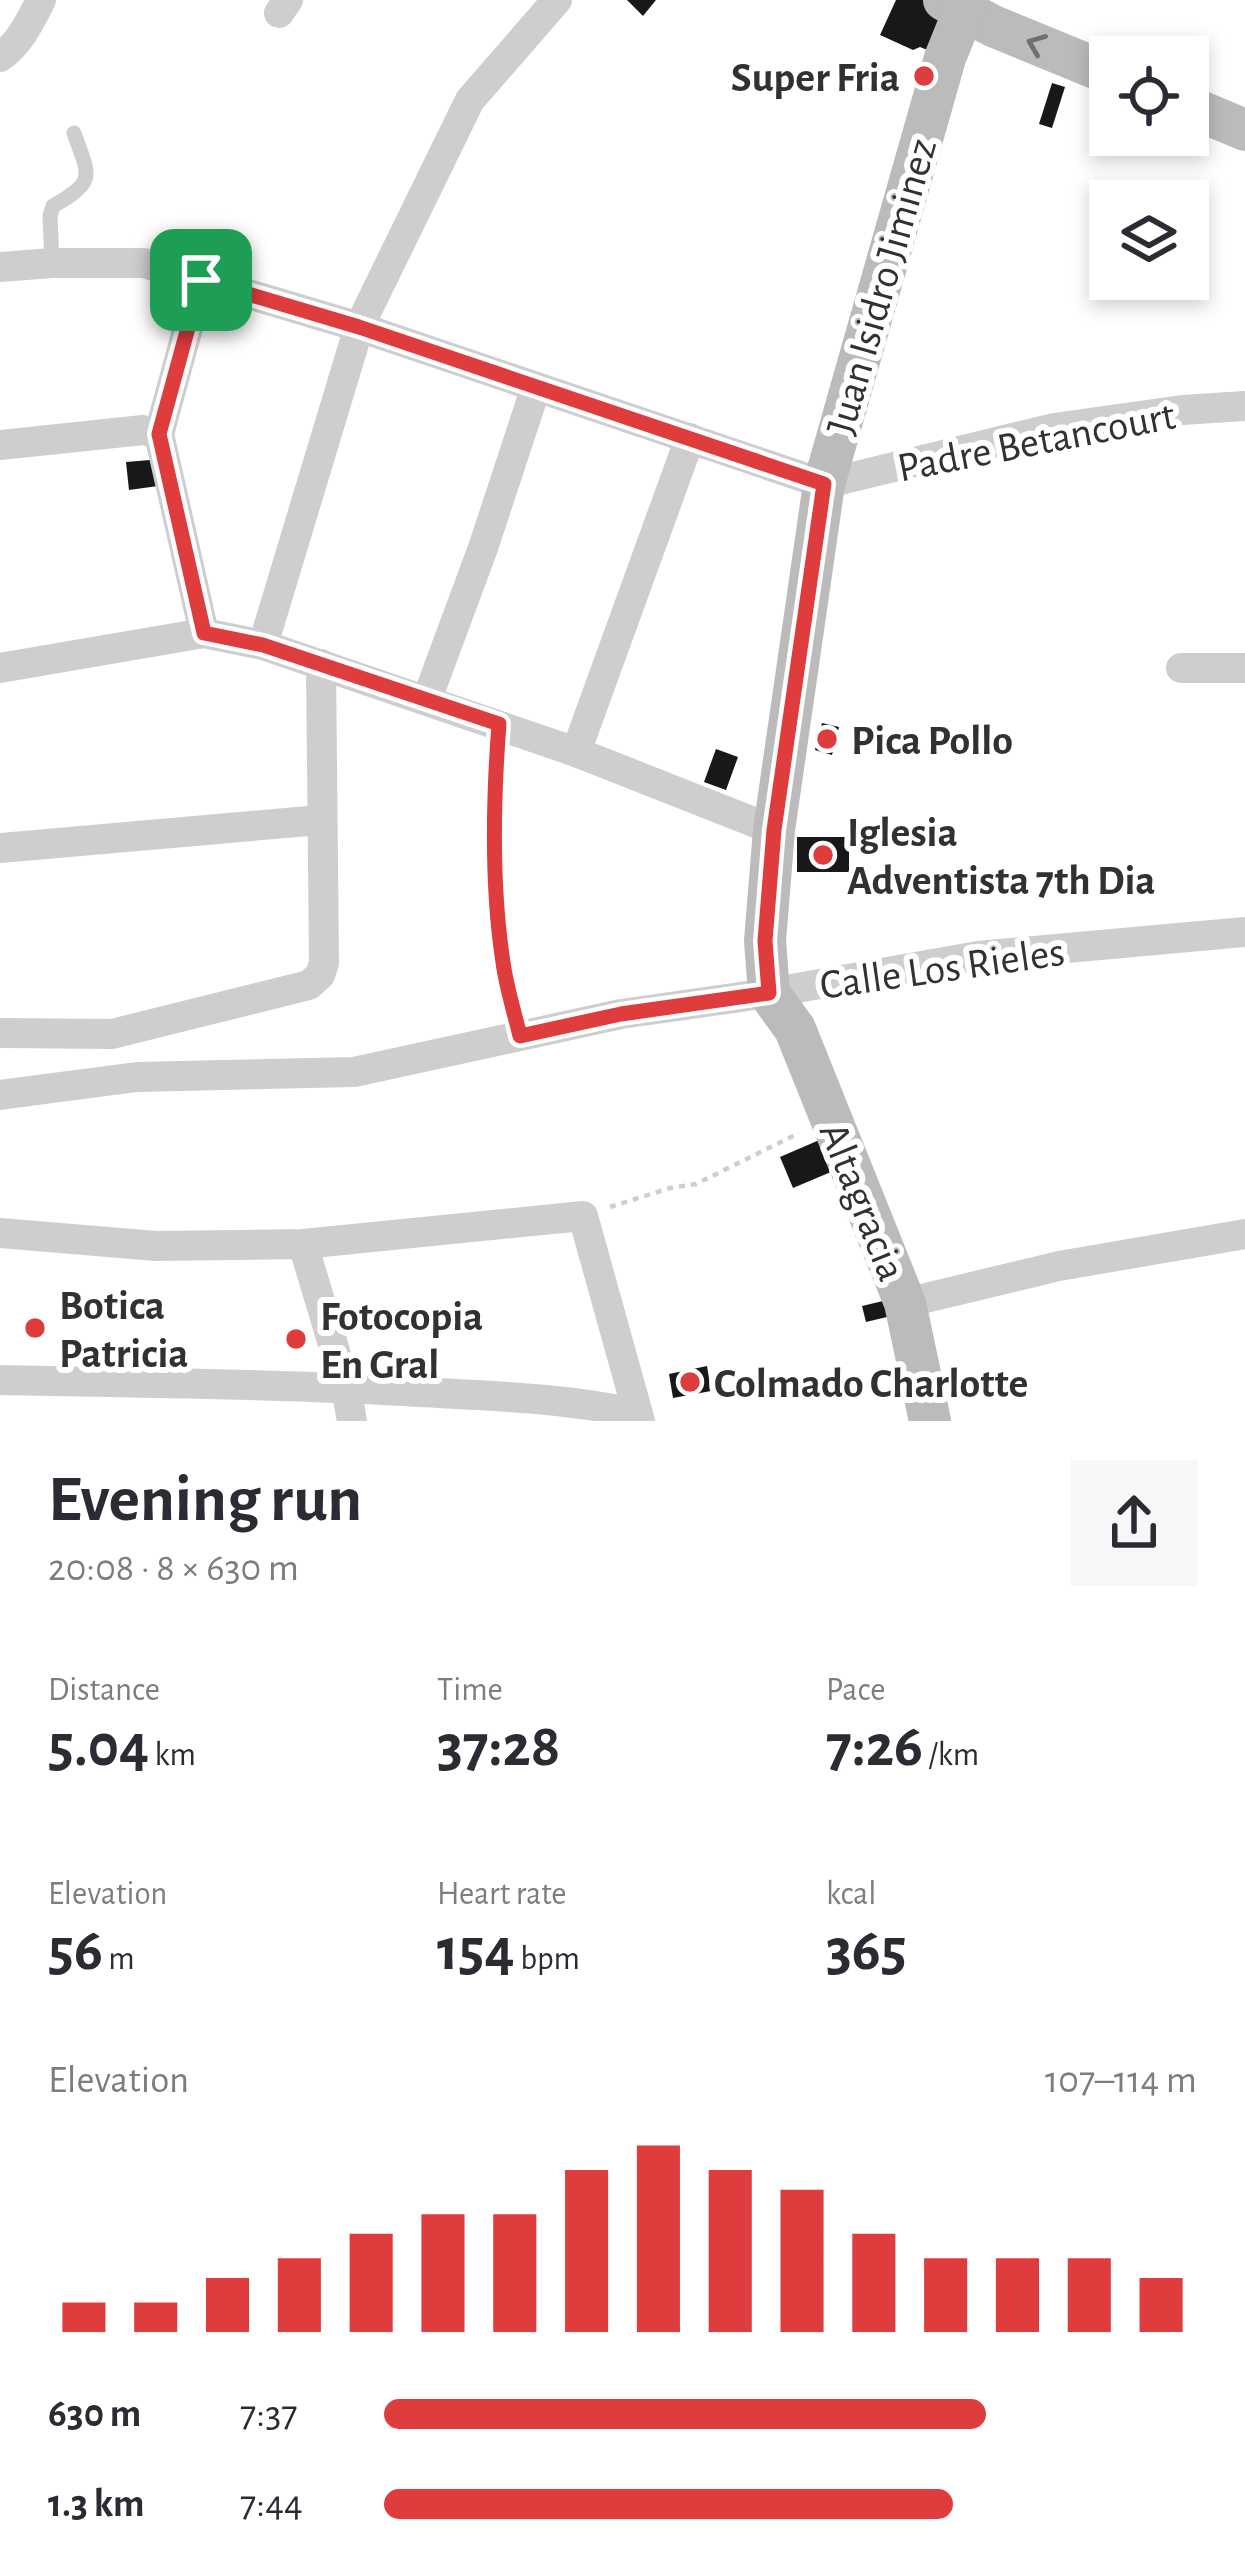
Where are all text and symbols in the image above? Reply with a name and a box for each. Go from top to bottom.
one-way arrow [1027,34,1048,58]
map controls [1089,36,1209,300]
button: locate [1089,36,1209,156]
place label: Super Fria [731,57,900,99]
marker: Super Fria [911,63,937,89]
street label: Juan Isidro Jiminez [820,134,944,439]
button: layers [1089,180,1209,300]
pin [150,229,252,331]
icon: arrive [168,247,234,313]
street label: Padre Betancourt [894,394,1179,489]
place label: Pica Pollo [851,720,1013,762]
marker: Pica Pollo [814,726,840,752]
place label: Iglesia Adventista 7th Dia [847,812,1156,902]
marker: Iglesia Adventista 7th Dia [810,842,836,868]
street label: Calle Los Rieles [817,931,1067,1007]
street label: Altagracia [812,1117,913,1287]
place label: Botica Patricia [59,1285,189,1375]
place label: Fotocopia En Gral [320,1296,483,1386]
marker: Botica Patricia [22,1315,48,1341]
marker: Fotocopia En Gral [283,1326,309,1352]
place label: Colmado Charlotte [714,1363,1028,1405]
marker: Colmado Charlotte [677,1369,703,1395]
button: share [1071,1460,1197,1586]
text: Evening run [48,1467,362,1533]
text: 20:08 · 8 × 630 m [48,1549,299,1588]
text: Distance [48,1674,160,1707]
text: Time [437,1674,503,1707]
text: Pace [826,1674,885,1707]
text: 5.04 [48,1717,149,1777]
text: 37:28 [437,1717,560,1777]
text: 7:26 [826,1717,923,1777]
text: km [149,1739,196,1772]
text: /km [923,1739,979,1772]
text: Elevation [48,1878,167,1911]
text: Heart rate [437,1878,567,1911]
text: kcal [826,1878,876,1911]
text: 56 [48,1921,103,1981]
text: 154 [437,1921,515,1981]
text: 365 [826,1921,907,1981]
text: m [103,1943,135,1976]
text: bpm [515,1943,580,1976]
text: Elevation [48,2061,189,2100]
text: 107–114 m [1045,2061,1197,2100]
text: 630 m [48,2395,141,2434]
text: 7:37 [240,2395,298,2434]
text: 1.3 km [48,2485,144,2524]
text: 7:44 [240,2485,303,2524]

